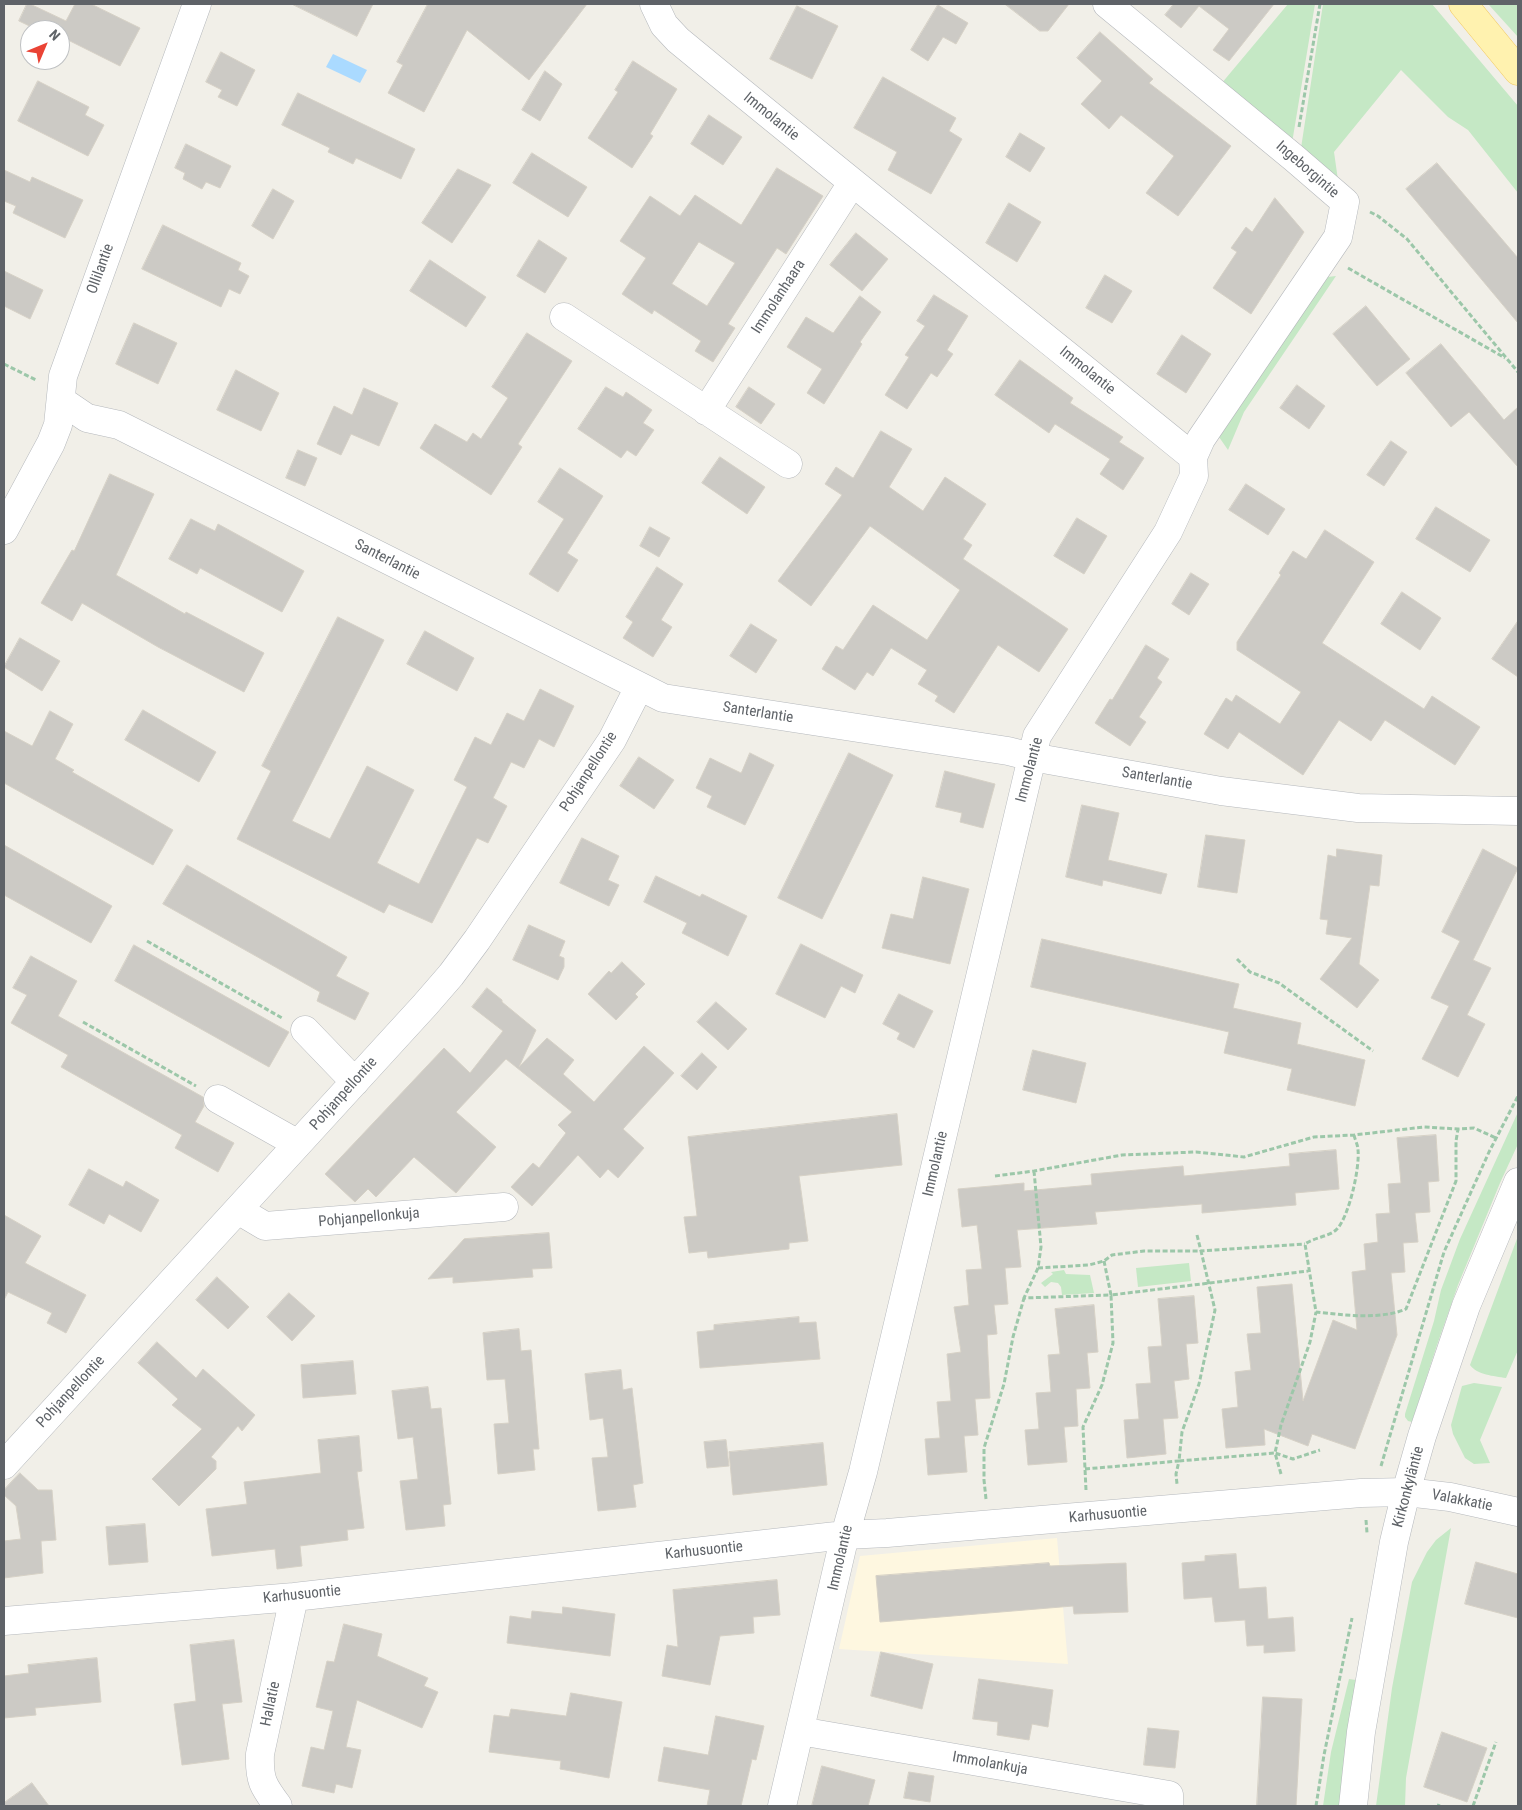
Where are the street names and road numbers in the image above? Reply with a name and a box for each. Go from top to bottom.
street label: Immolantie [739,89,803,145]
street label: Ingeborgintie [1272,138,1342,202]
street label: Ollilantie [84,241,118,297]
street label: Immolanhaara [748,257,810,337]
street label: Immolantie [1055,343,1119,399]
street label: Santerlantie [351,536,423,584]
street label: Santerlantie [721,699,795,727]
street label: Pohjanpellontie [556,729,622,815]
street label: Immolantie [1013,735,1047,805]
street label: Santerlantie [1120,764,1194,794]
street label: Pohjanpellontie [307,1054,381,1134]
street label: Immolantie [920,1129,952,1199]
street label: Pohjanpellonkuja [318,1205,420,1231]
street label: Pohjanpellontie [33,1352,109,1432]
street label: Kirkonkyläntie [1389,1444,1429,1530]
street label: Valakkatie [1430,1486,1494,1516]
street label: Karhusuontie [1068,1503,1148,1527]
street label: Immolantie [825,1523,857,1593]
street label: Karhusuontie [664,1538,744,1564]
street label: Karhusuontie [262,1582,342,1608]
street label: Hallatie [257,1680,285,1728]
street label: Immolankuja [951,1749,1029,1779]

